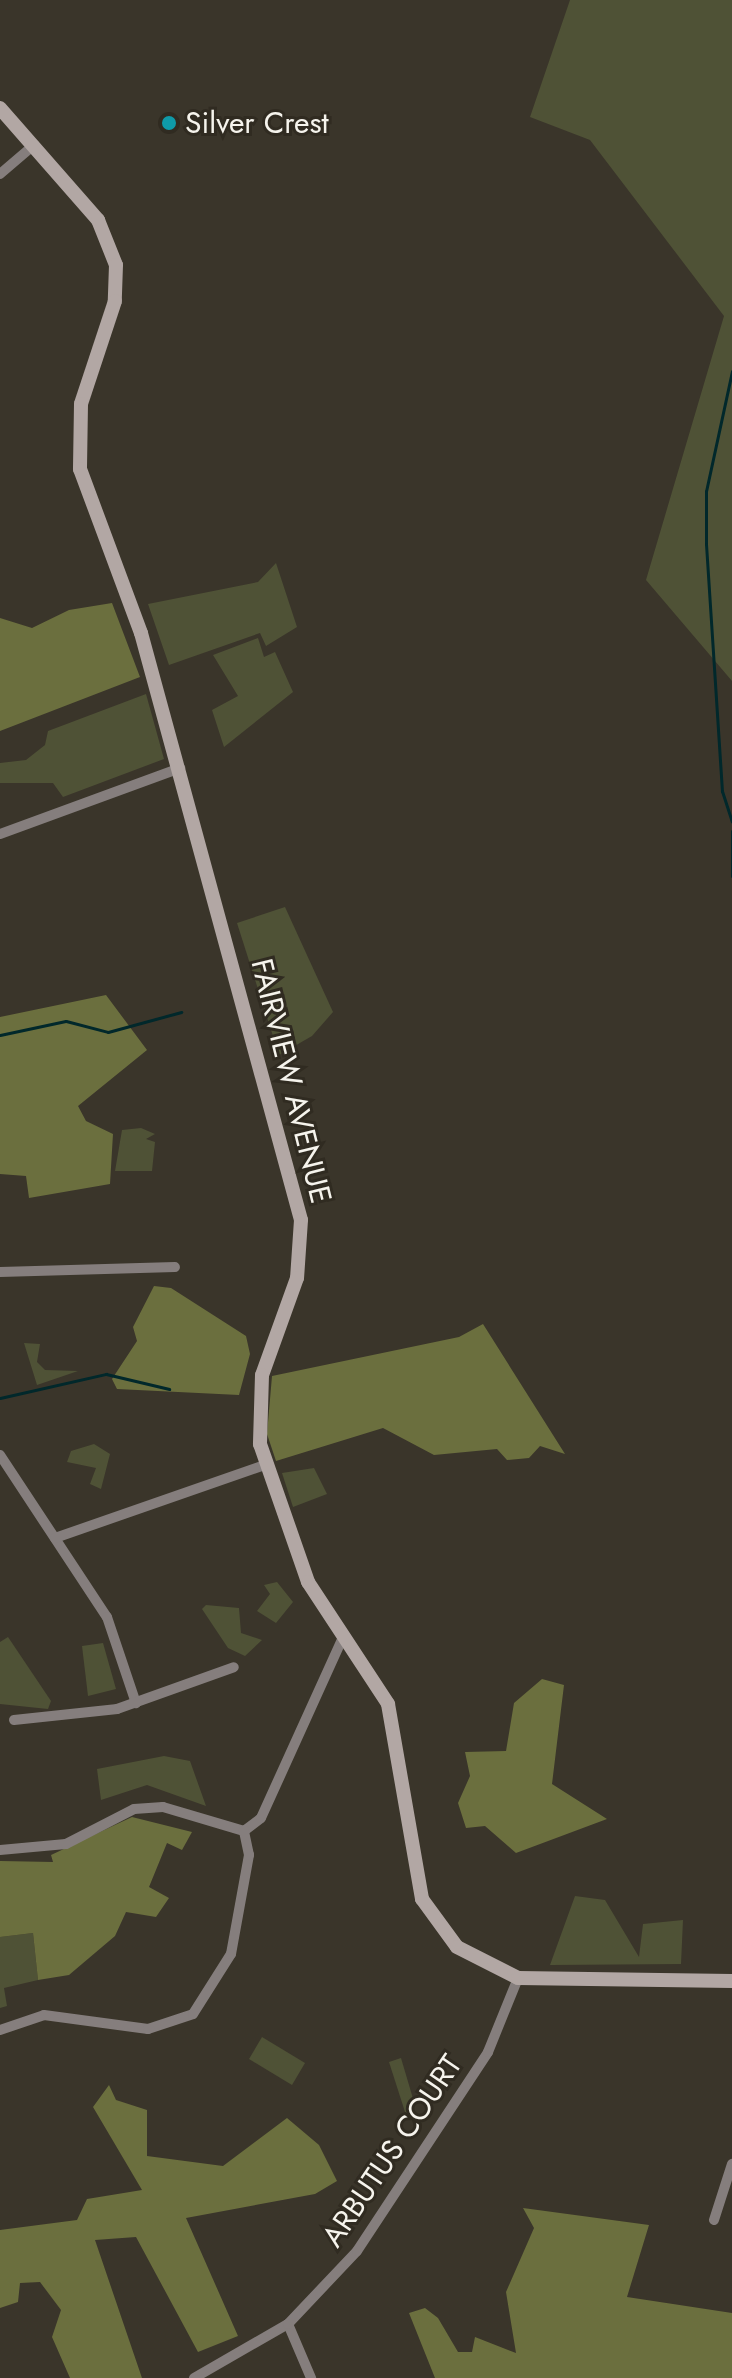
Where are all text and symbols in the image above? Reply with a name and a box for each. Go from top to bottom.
place label: Silver Crest [185,105,329,141]
marker: Silver Crest [160,114,178,132]
street label: FAIRVIEW AVENUE [243,955,339,1207]
street label: ARBUTUS COURT [314,2048,470,2254]

